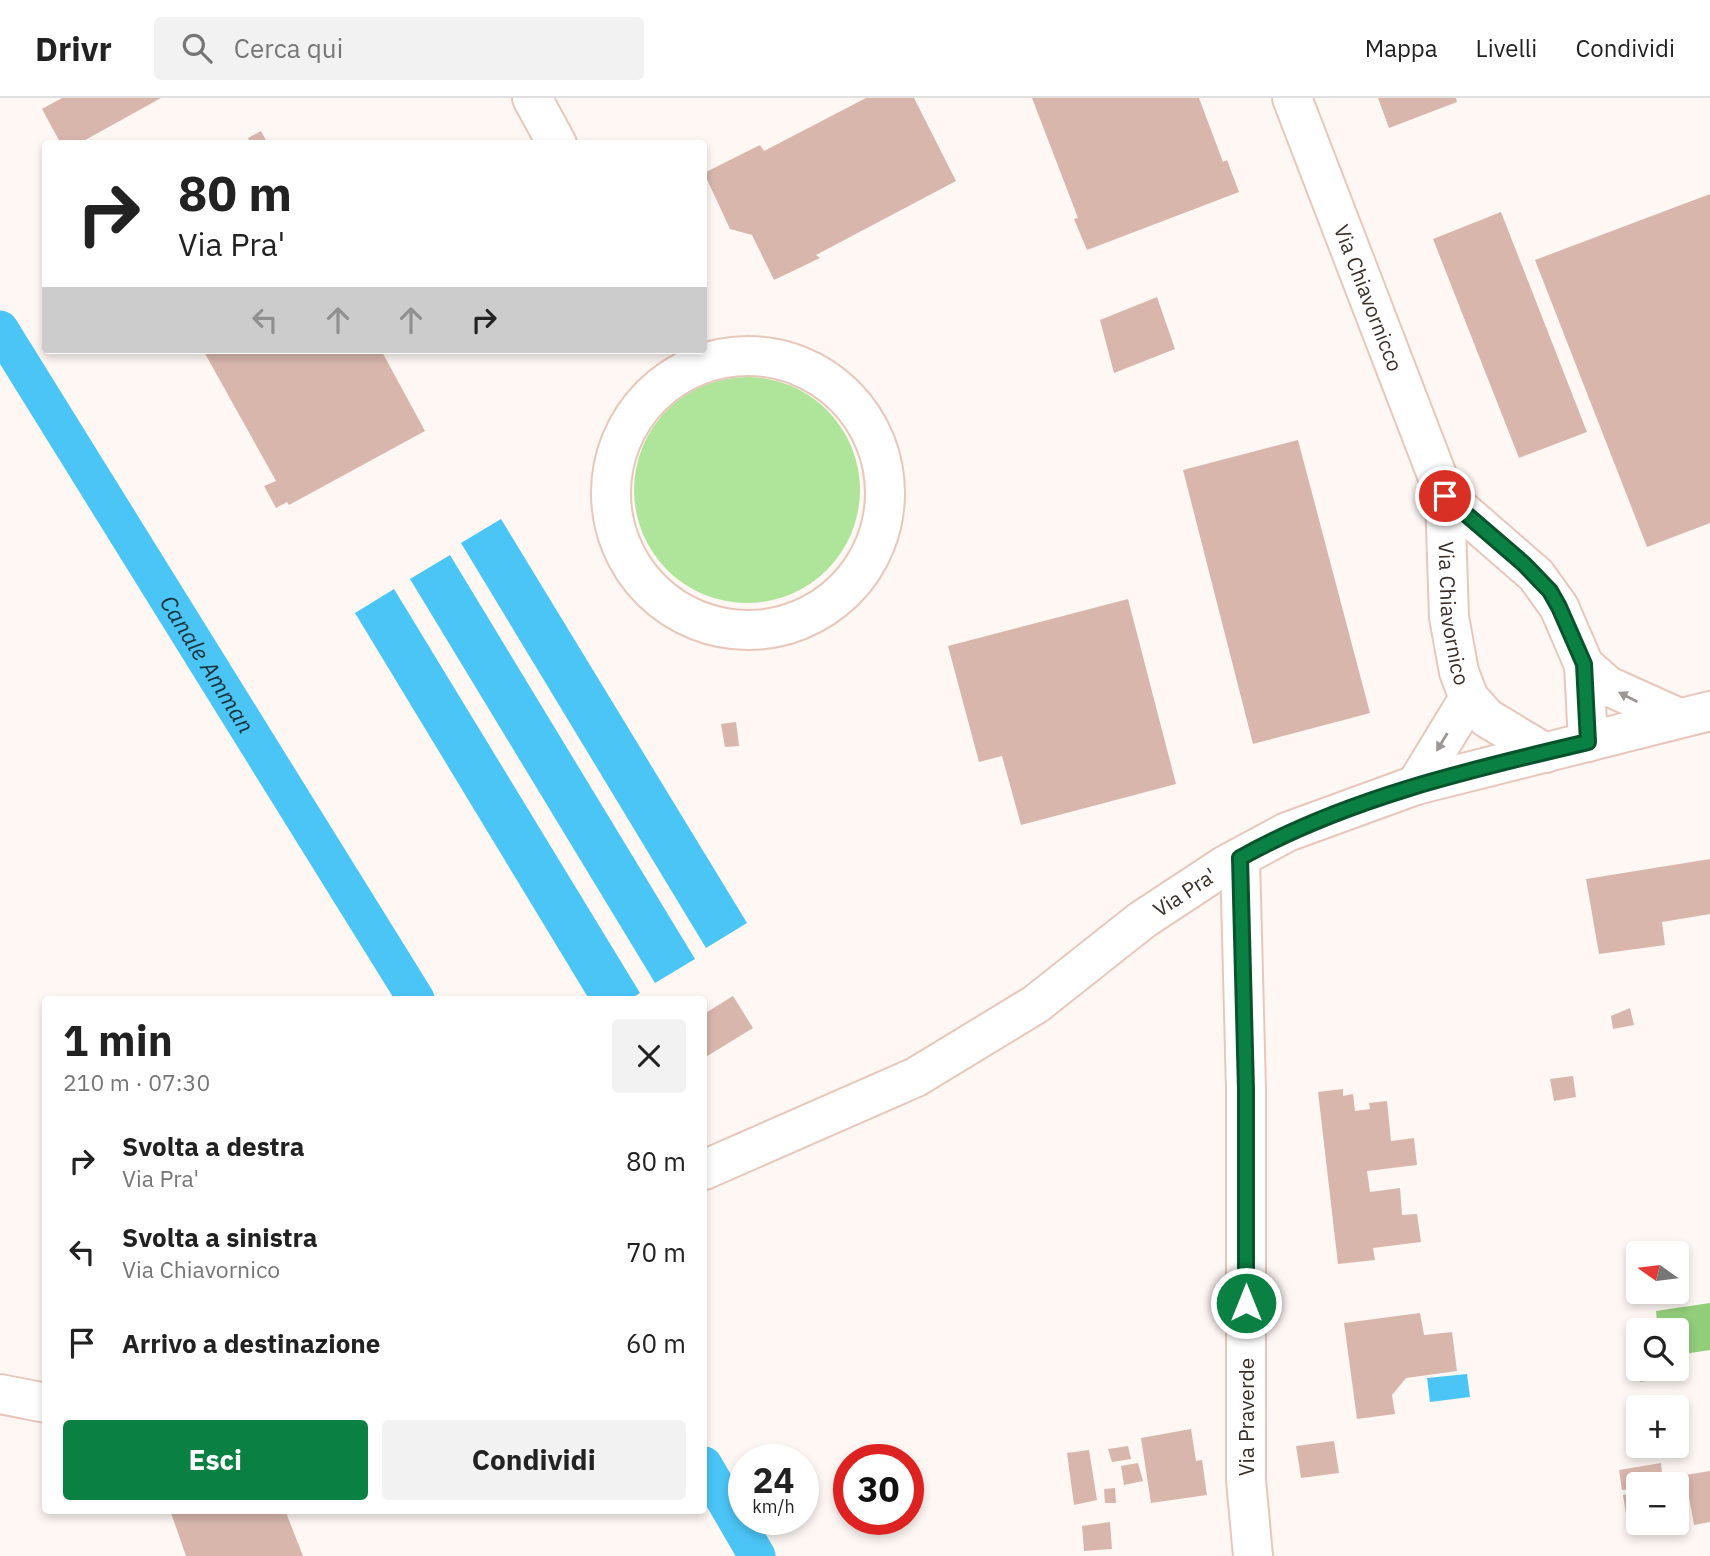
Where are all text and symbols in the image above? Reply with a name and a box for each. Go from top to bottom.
search box [154,17,644,80]
text: Drivr [35,27,112,70]
icon: search [178,29,216,67]
text: Cerca qui [234,31,343,65]
text: Mappa [1365,32,1438,64]
text: Livelli [1476,32,1537,64]
text: Condividi [1575,32,1675,64]
text: 80 m [178,161,292,224]
icon: right [63,168,154,259]
street label: Via Chiavornicco [1328,220,1410,375]
text: Via Pra' [178,223,285,265]
icon: left [246,301,284,339]
icon: ahead [319,301,357,339]
icon: ahead [392,301,430,339]
icon: right [465,301,503,339]
pin [1415,466,1475,526]
icon: arrive [1426,477,1464,515]
street label: Via Chiavornico [1433,541,1477,689]
water label: Canale Amman [154,589,262,738]
one-way arrow [1618,691,1638,702]
one-way arrow [1436,732,1449,751]
street label: Via Pra' [1147,861,1222,923]
text: 1 min [63,1013,173,1068]
button: close [612,1019,686,1093]
text: 210 m · 07:30 [63,1067,210,1097]
text: Svolta a destra [122,1129,304,1163]
icon: right [63,1142,101,1180]
text: 80 m [626,1144,686,1178]
text: Via Pra' [122,1163,199,1193]
text: Svolta a sinistra [122,1220,318,1254]
icon: left [63,1233,101,1271]
text: 70 m [626,1235,686,1269]
north arrow [1626,1241,1689,1304]
map controls [1626,1241,1689,1535]
text: Via Chiavornico [122,1254,280,1284]
position arrow [1209,1266,1283,1340]
button: search [1626,1318,1689,1381]
icon: arrive [63,1324,101,1362]
text: Arrivo a destinazione [122,1326,380,1360]
text: 60 m [626,1326,686,1360]
street label: Via Praverde [1232,1358,1260,1476]
button: + [1626,1395,1689,1458]
button: Esci [63,1420,368,1500]
button: Condividi [382,1420,686,1500]
speed limit sign: 30 [833,1444,924,1535]
text: 24 [752,1457,795,1503]
button: − [1626,1472,1689,1535]
text: km/h [752,1495,795,1518]

